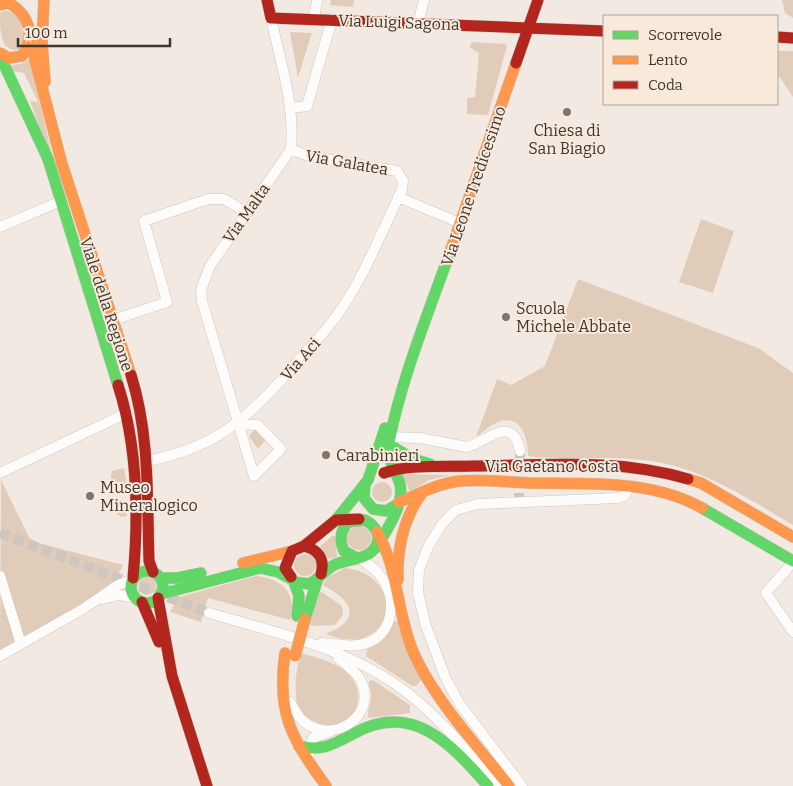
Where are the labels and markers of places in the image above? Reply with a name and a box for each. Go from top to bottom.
marker: Chiesa di San Biagio [561,106,573,118]
place label: Chiesa di San Biagio [528,121,606,158]
place label: Scuola Michele Abbate [516,299,631,336]
marker: Scuola Michele Abbate [500,311,512,323]
place label: Carabinieri [336,446,420,465]
marker: Carabinieri [320,449,332,461]
place label: Museo Mineralogico [100,478,198,515]
marker: Museo Mineralogico [84,490,96,502]

